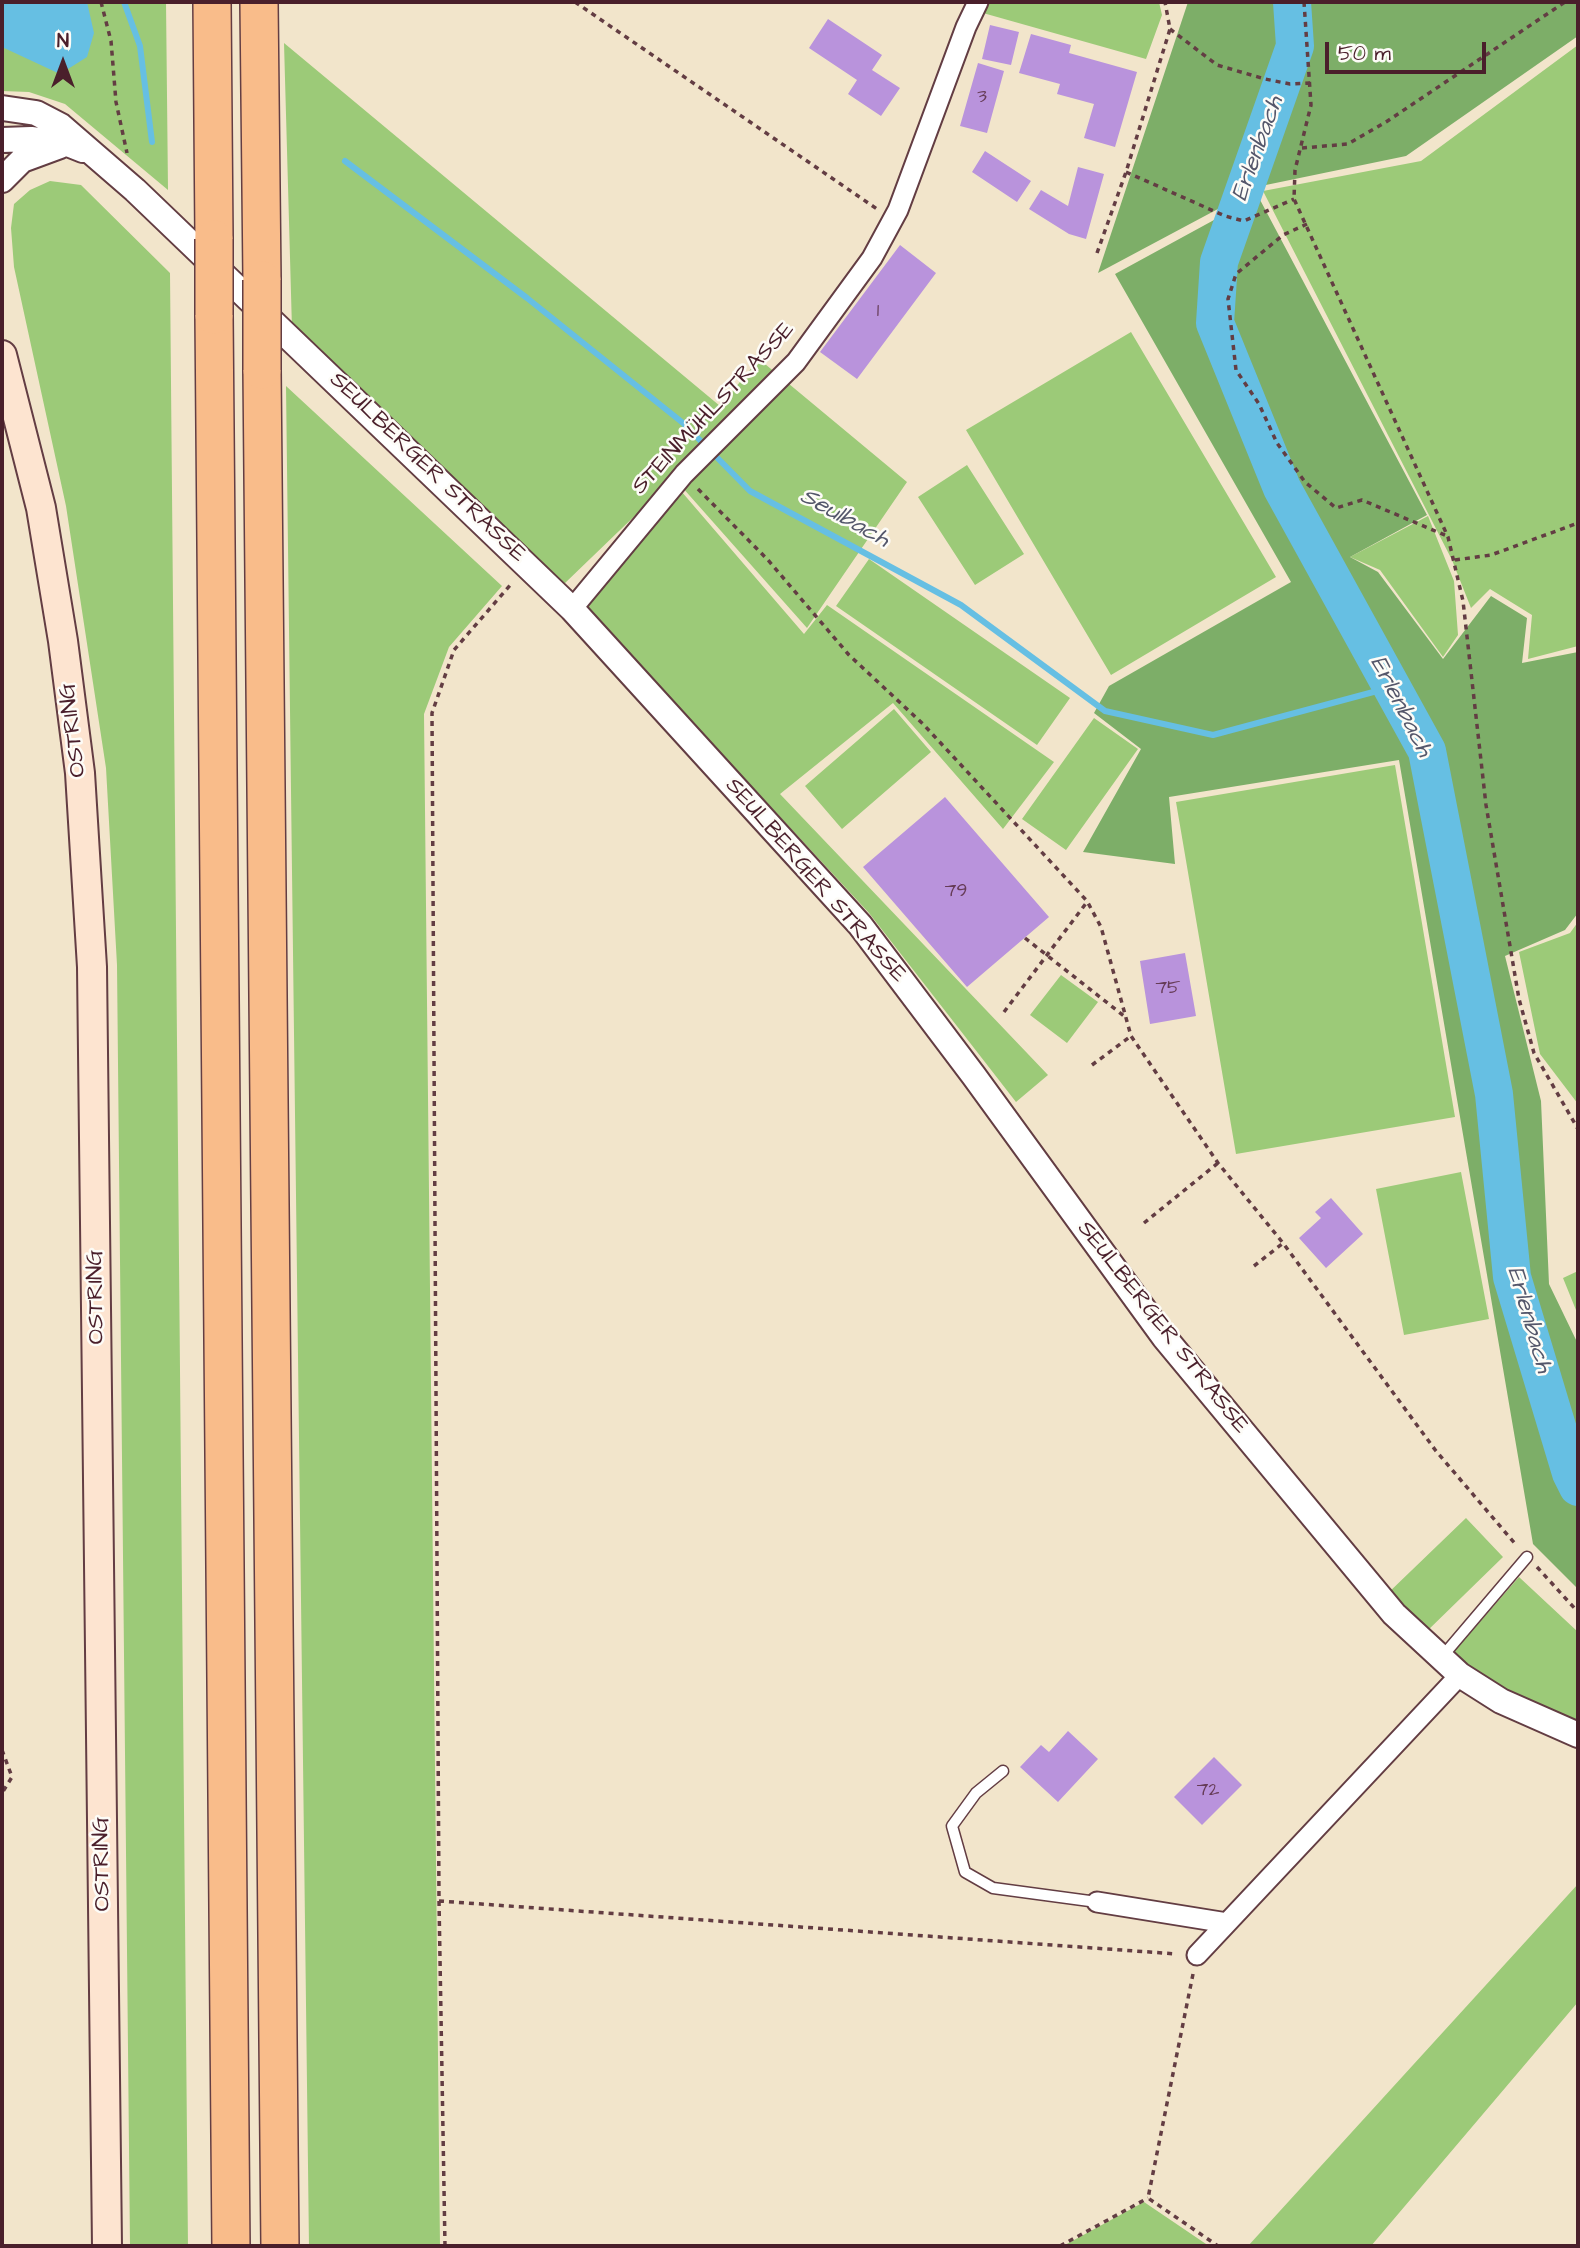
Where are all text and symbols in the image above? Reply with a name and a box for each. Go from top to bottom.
north arrow [28,28,98,98]
text: N [57,28,69,55]
scale bar [1328,28,1489,72]
text: 50 m [1338,39,1391,68]
house number: 3 [977,87,987,109]
water label: Erlenbach [1227,93,1291,205]
house number: 1 [877,301,879,323]
street label: STEINMÜHLSTRASSE [627,317,801,501]
street label: SEULBERGER STRASSE [323,367,531,569]
water label: Seulbach [795,483,893,555]
water label: Erlenbach [1362,652,1438,762]
street label: OSTRING [55,681,93,779]
street label: SEULBERGER STRASSE [719,773,911,989]
house number: 79 [945,881,967,903]
house number: 75 [1155,978,1181,1000]
street label: SEULBERGER STRASSE [1070,1216,1254,1440]
street label: OSTRING [82,1249,112,1345]
water label: Erlenbach [1499,1264,1557,1376]
house number: 72 [1197,1780,1219,1802]
street label: OSTRING [88,1816,118,1912]

